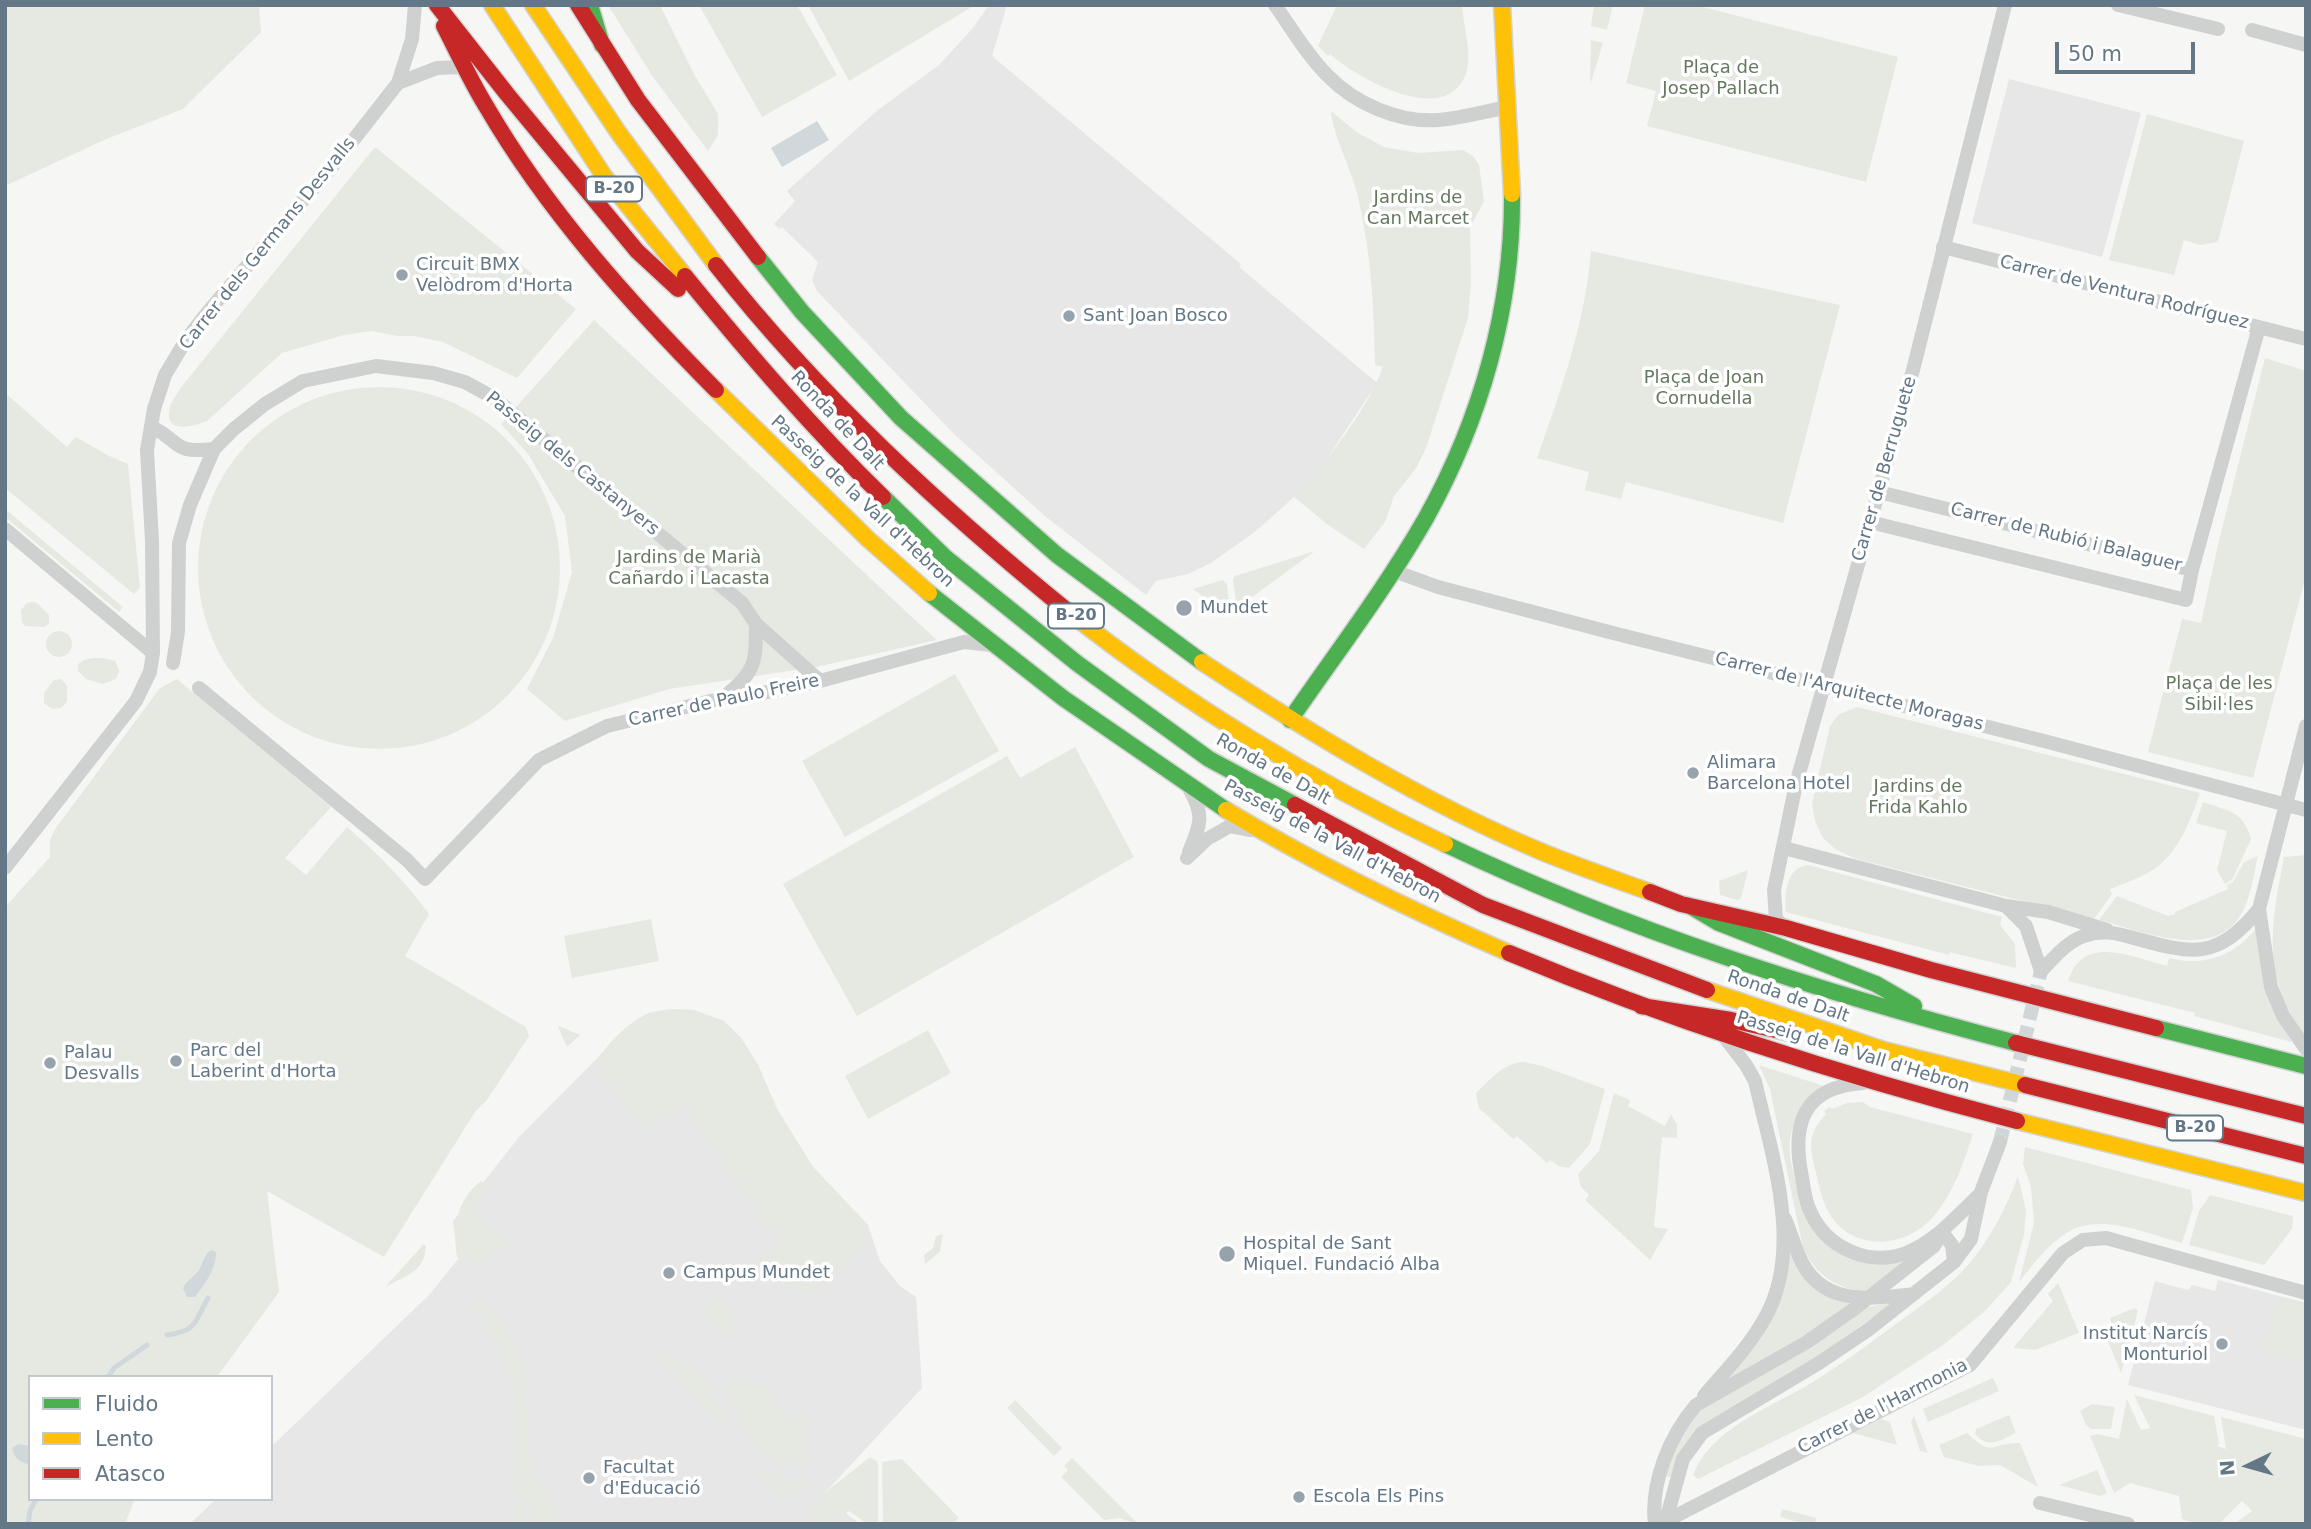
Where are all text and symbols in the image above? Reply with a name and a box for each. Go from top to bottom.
scale bar [2059,28,2199,72]
text: 50 m [2068,42,2122,66]
park label: Plaça de Josep Pallach [1662,57,1780,100]
street label: Carrer dels Germans Desvalls [176,133,360,355]
road number: B-20 [586,176,642,202]
park label: Jardins de Can Marcet [1367,187,1469,230]
street label: Carrer de Ventura Rodríguez [1997,252,2251,334]
place label: Circuit BMX Velòdrom d'Horta [416,254,573,296]
marker: Circuit BMX Velòdrom d'Horta [394,267,410,283]
place label: Sant Joan Bosco [1083,305,1228,327]
marker: Sant Joan Bosco [1061,308,1077,324]
street label: Ronda de Dalt [786,367,888,475]
park label: Plaça de Joan Cornudella [1644,367,1764,410]
street label: Carrer de Berruguete [1848,374,1922,564]
street label: Passeig dels Castanyers [481,387,663,541]
street label: Passeig de la Vall d'Hebron [766,411,958,593]
street label: Carrer de Rubió i Balaguer [1948,499,2184,577]
park label: Jardins de Marià Cañardo i Lacasta [608,547,770,590]
place label: Mundet [1200,597,1268,619]
marker: Mundet [1174,598,1194,618]
road number: B-20 [1048,604,1104,628]
street label: Carrer de l'Arquitecte Moragas [1712,648,1986,736]
street label: Carrer de Paulo Freire [627,670,821,732]
park label: Plaça de les Sibil·les [2165,673,2273,716]
street label: Ronda de Dalt [1212,730,1334,810]
place label: Alimara Barcelona Hotel [1707,752,1850,794]
marker: Alimara Barcelona Hotel [1685,765,1701,781]
street label: Passeig de la Vall d'Hebron [1220,776,1444,908]
park label: Jardins de Frida Kahlo [1868,776,1968,818]
street label: Ronda de Dalt [1724,966,1852,1028]
street label: Passeig de la Vall d'Hebron [1734,1007,1972,1099]
place label: Parc del Laberint d'Horta [190,1040,337,1082]
place label: Palau Desvalls [64,1042,139,1084]
marker: Parc del Laberint d'Horta [168,1053,184,1069]
marker: Palau Desvalls [42,1055,58,1071]
road number: B-20 [2167,1116,2223,1140]
place label: Hospital de Sant Miquel. Fundació Alba [1243,1233,1440,1276]
marker: Hospital de Sant Miquel. Fundació Alba [1217,1244,1237,1264]
place label: Campus Mundet [683,1262,830,1284]
marker: Campus Mundet [661,1265,677,1281]
place label: Institut Narcís Monturiol [2083,1323,2208,1366]
marker: Institut Narcís Monturiol [2214,1336,2230,1352]
street label: Carrer de l'Harmonia [1794,1355,1972,1459]
legend [28,1375,273,1501]
text: Fluido [95,1392,158,1416]
text: Lento [95,1427,154,1451]
north arrow [2213,1431,2283,1501]
place label: Facultat d'Educació [603,1457,700,1500]
text: N [2215,1459,2239,1477]
text: Atasco [95,1462,165,1486]
marker: Facultat d'Educació [581,1470,597,1486]
place label: Escola Els Pins [1313,1486,1444,1508]
marker: Escola Els Pins [1291,1489,1307,1505]

